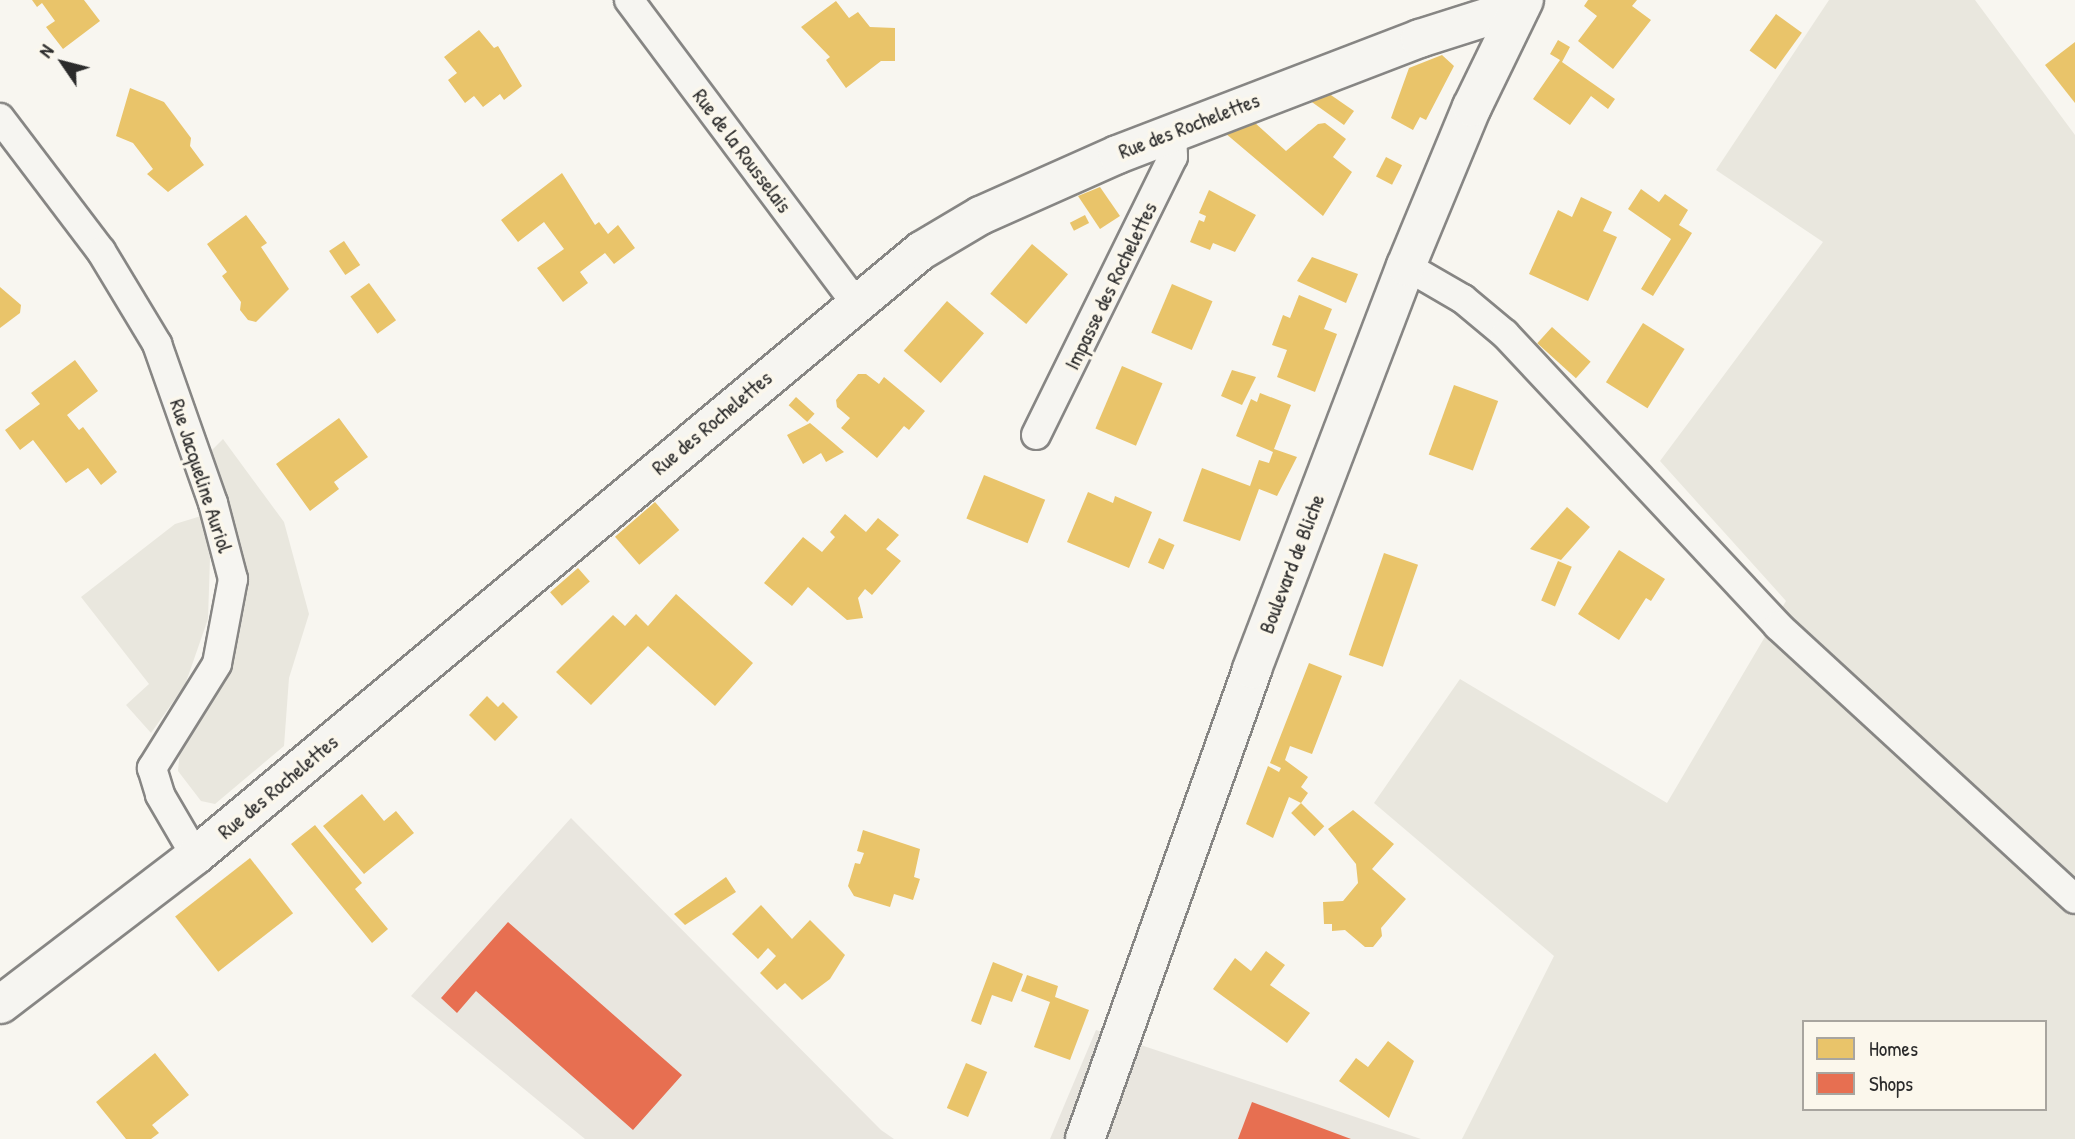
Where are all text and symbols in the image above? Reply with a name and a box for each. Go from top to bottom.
north arrow [28,28,98,98]
text: N [32,39,59,63]
street label: Rue de la Rousselais [687,84,797,218]
street label: Rue des Rochelettes [1115,88,1263,164]
street label: Impasse des Rochelettes [1059,198,1163,374]
street label: Rue des Rochelettes [647,366,777,480]
street label: Rue Jacqueline Auriol [164,396,238,556]
street label: Boulevard de Bliche [1254,491,1330,637]
street label: Rue des Rochelettes [213,730,343,844]
legend [1802,1020,2047,1111]
text: Homes [1869,1034,1918,1063]
text: Shops [1869,1069,1913,1098]

